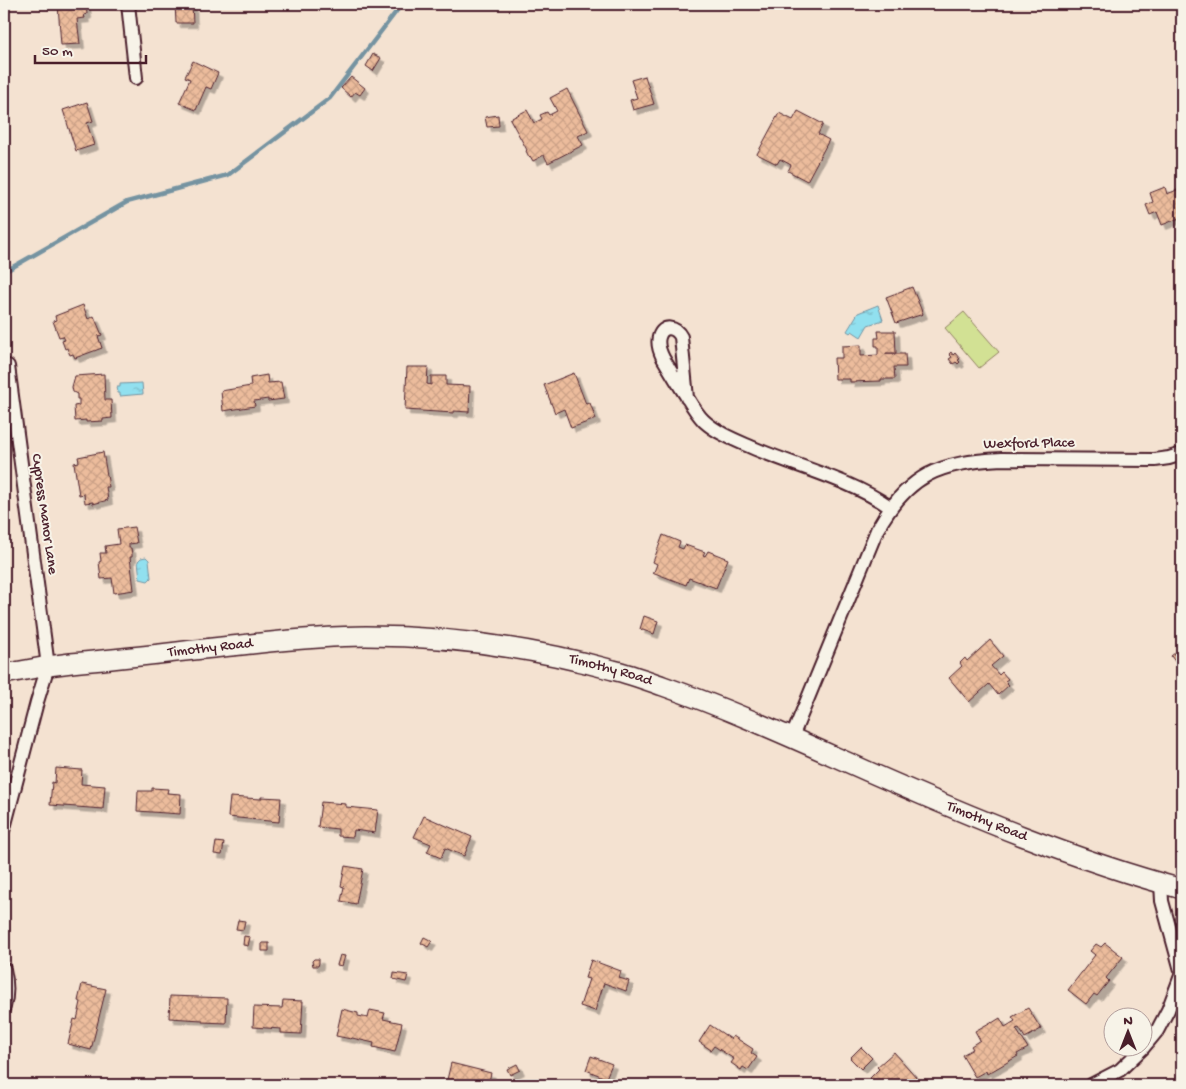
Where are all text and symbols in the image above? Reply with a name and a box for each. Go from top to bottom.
scale bar [35,32,146,64]
text: 50 m [42,43,73,61]
street label: Wexford Place [983,434,1075,454]
street label: Cypress Manor Lane [27,452,61,576]
street label: Timothy Road [166,635,255,662]
street label: Timothy Road [566,650,656,691]
street label: Timothy Road [943,797,1031,846]
north arrow [1104,1006,1154,1056]
text: N [1123,1013,1133,1030]

